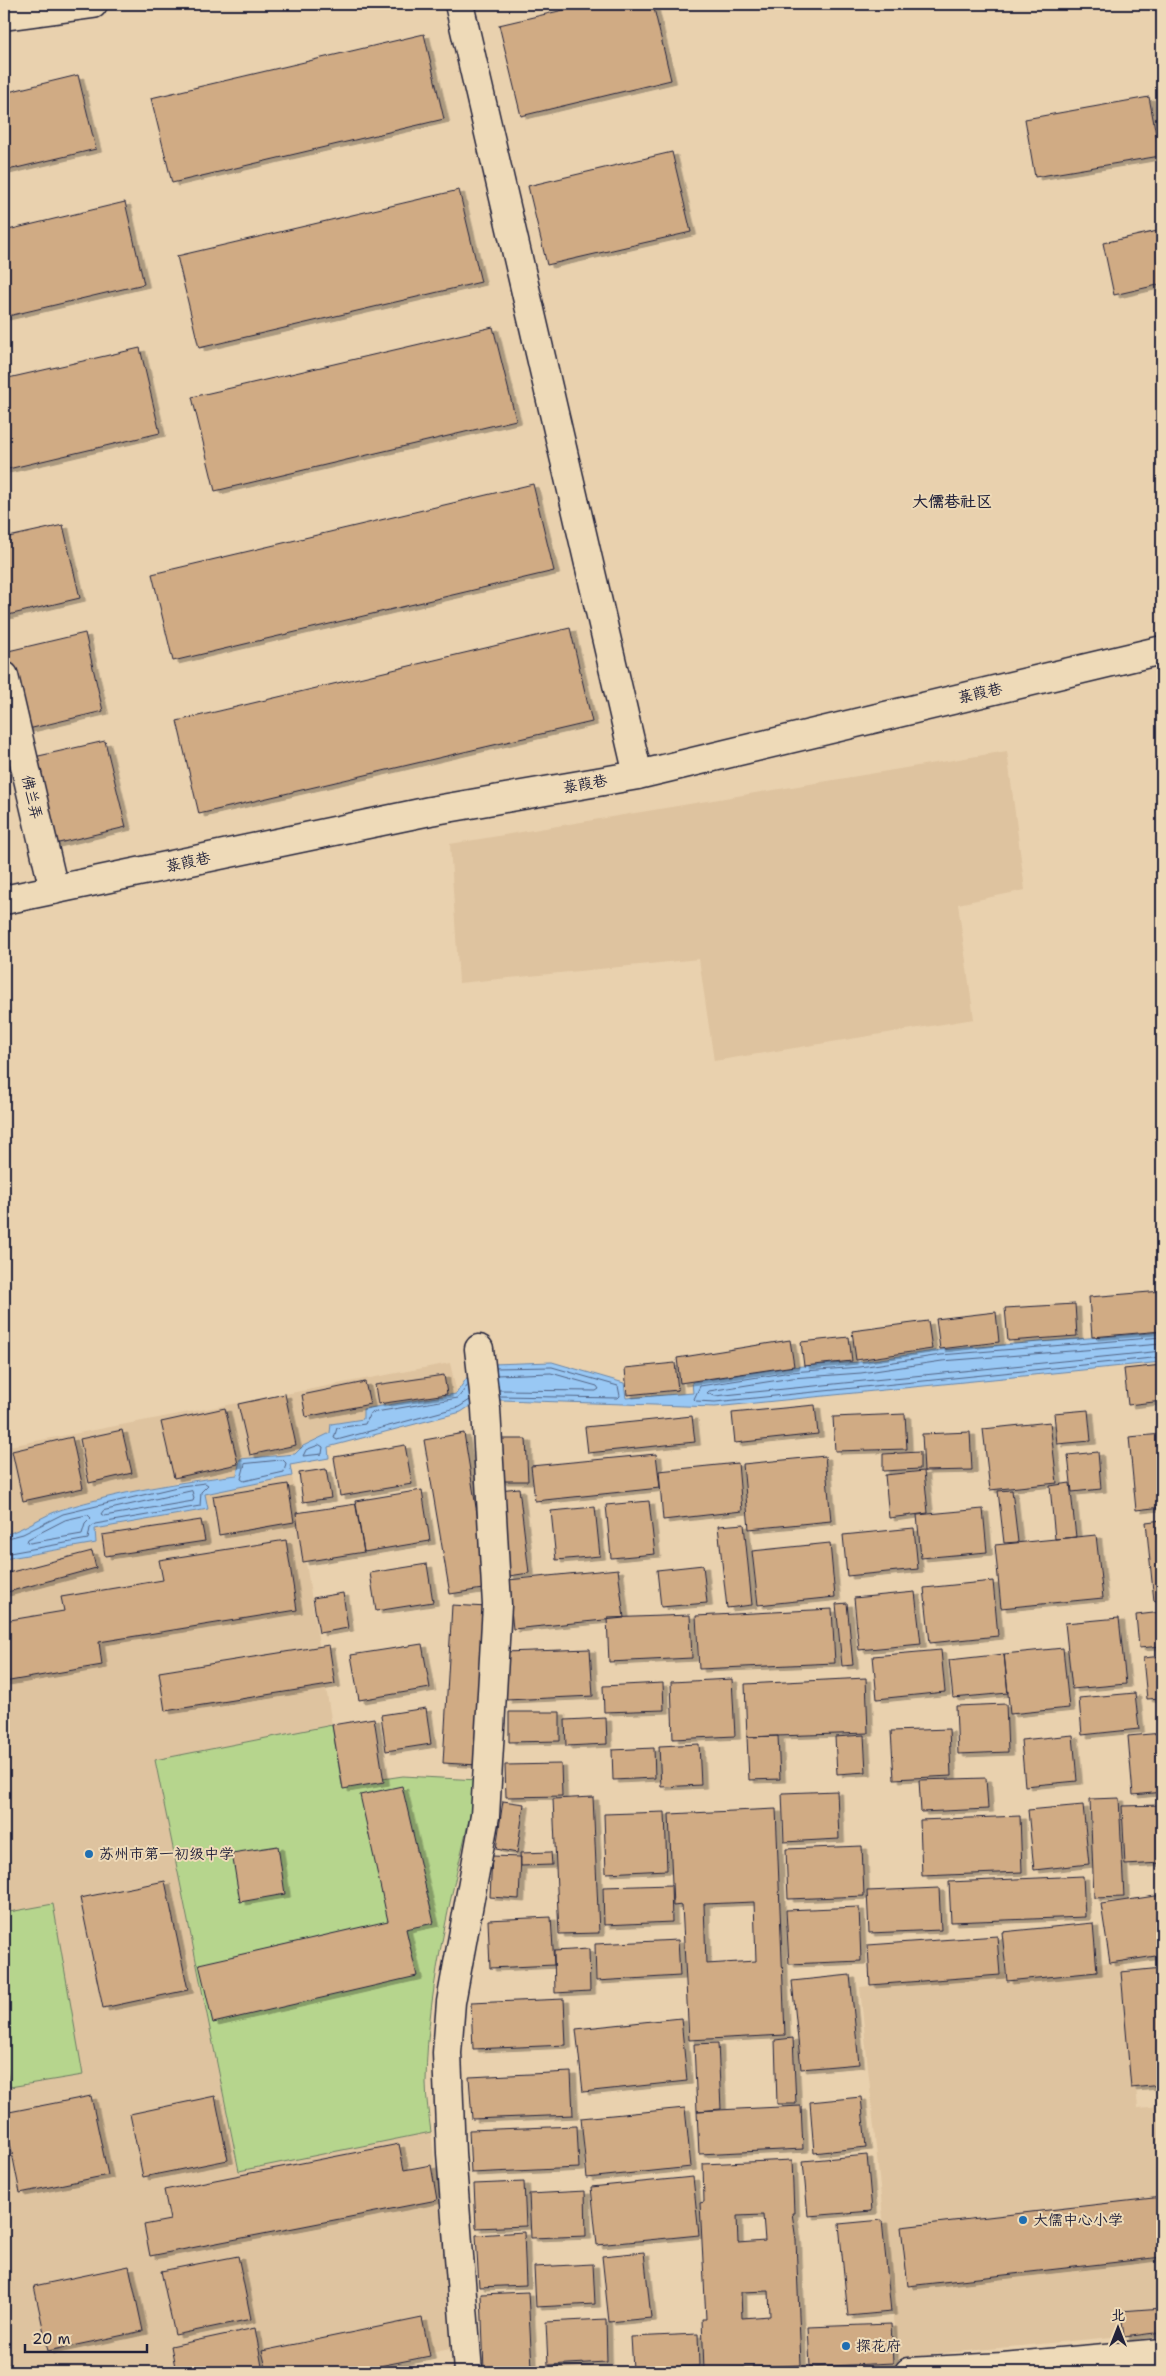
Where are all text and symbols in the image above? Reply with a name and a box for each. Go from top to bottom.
district label: 大儒巷社区 [912,491,992,512]
street label: 菉葭巷 [956,678,1004,708]
street label: 菉葭巷 [561,770,609,798]
street label: 佛兰弄 [17,773,47,821]
street label: 菉葭巷 [164,848,212,876]
place label: 苏州市第一初级中学 [99,1844,234,1864]
marker: 苏州市第一初级中学 [83,1848,95,1860]
place label: 大儒中心小学 [1033,2210,1123,2230]
marker: 大儒中心小学 [1017,2214,1029,2226]
north arrow [1094,2304,1144,2354]
text: 北 [1111,2306,1125,2324]
scale bar [25,2321,148,2353]
text: 20 m [32,2329,71,2349]
place label: 探花府 [856,2336,901,2356]
marker: 探花府 [840,2340,852,2352]

